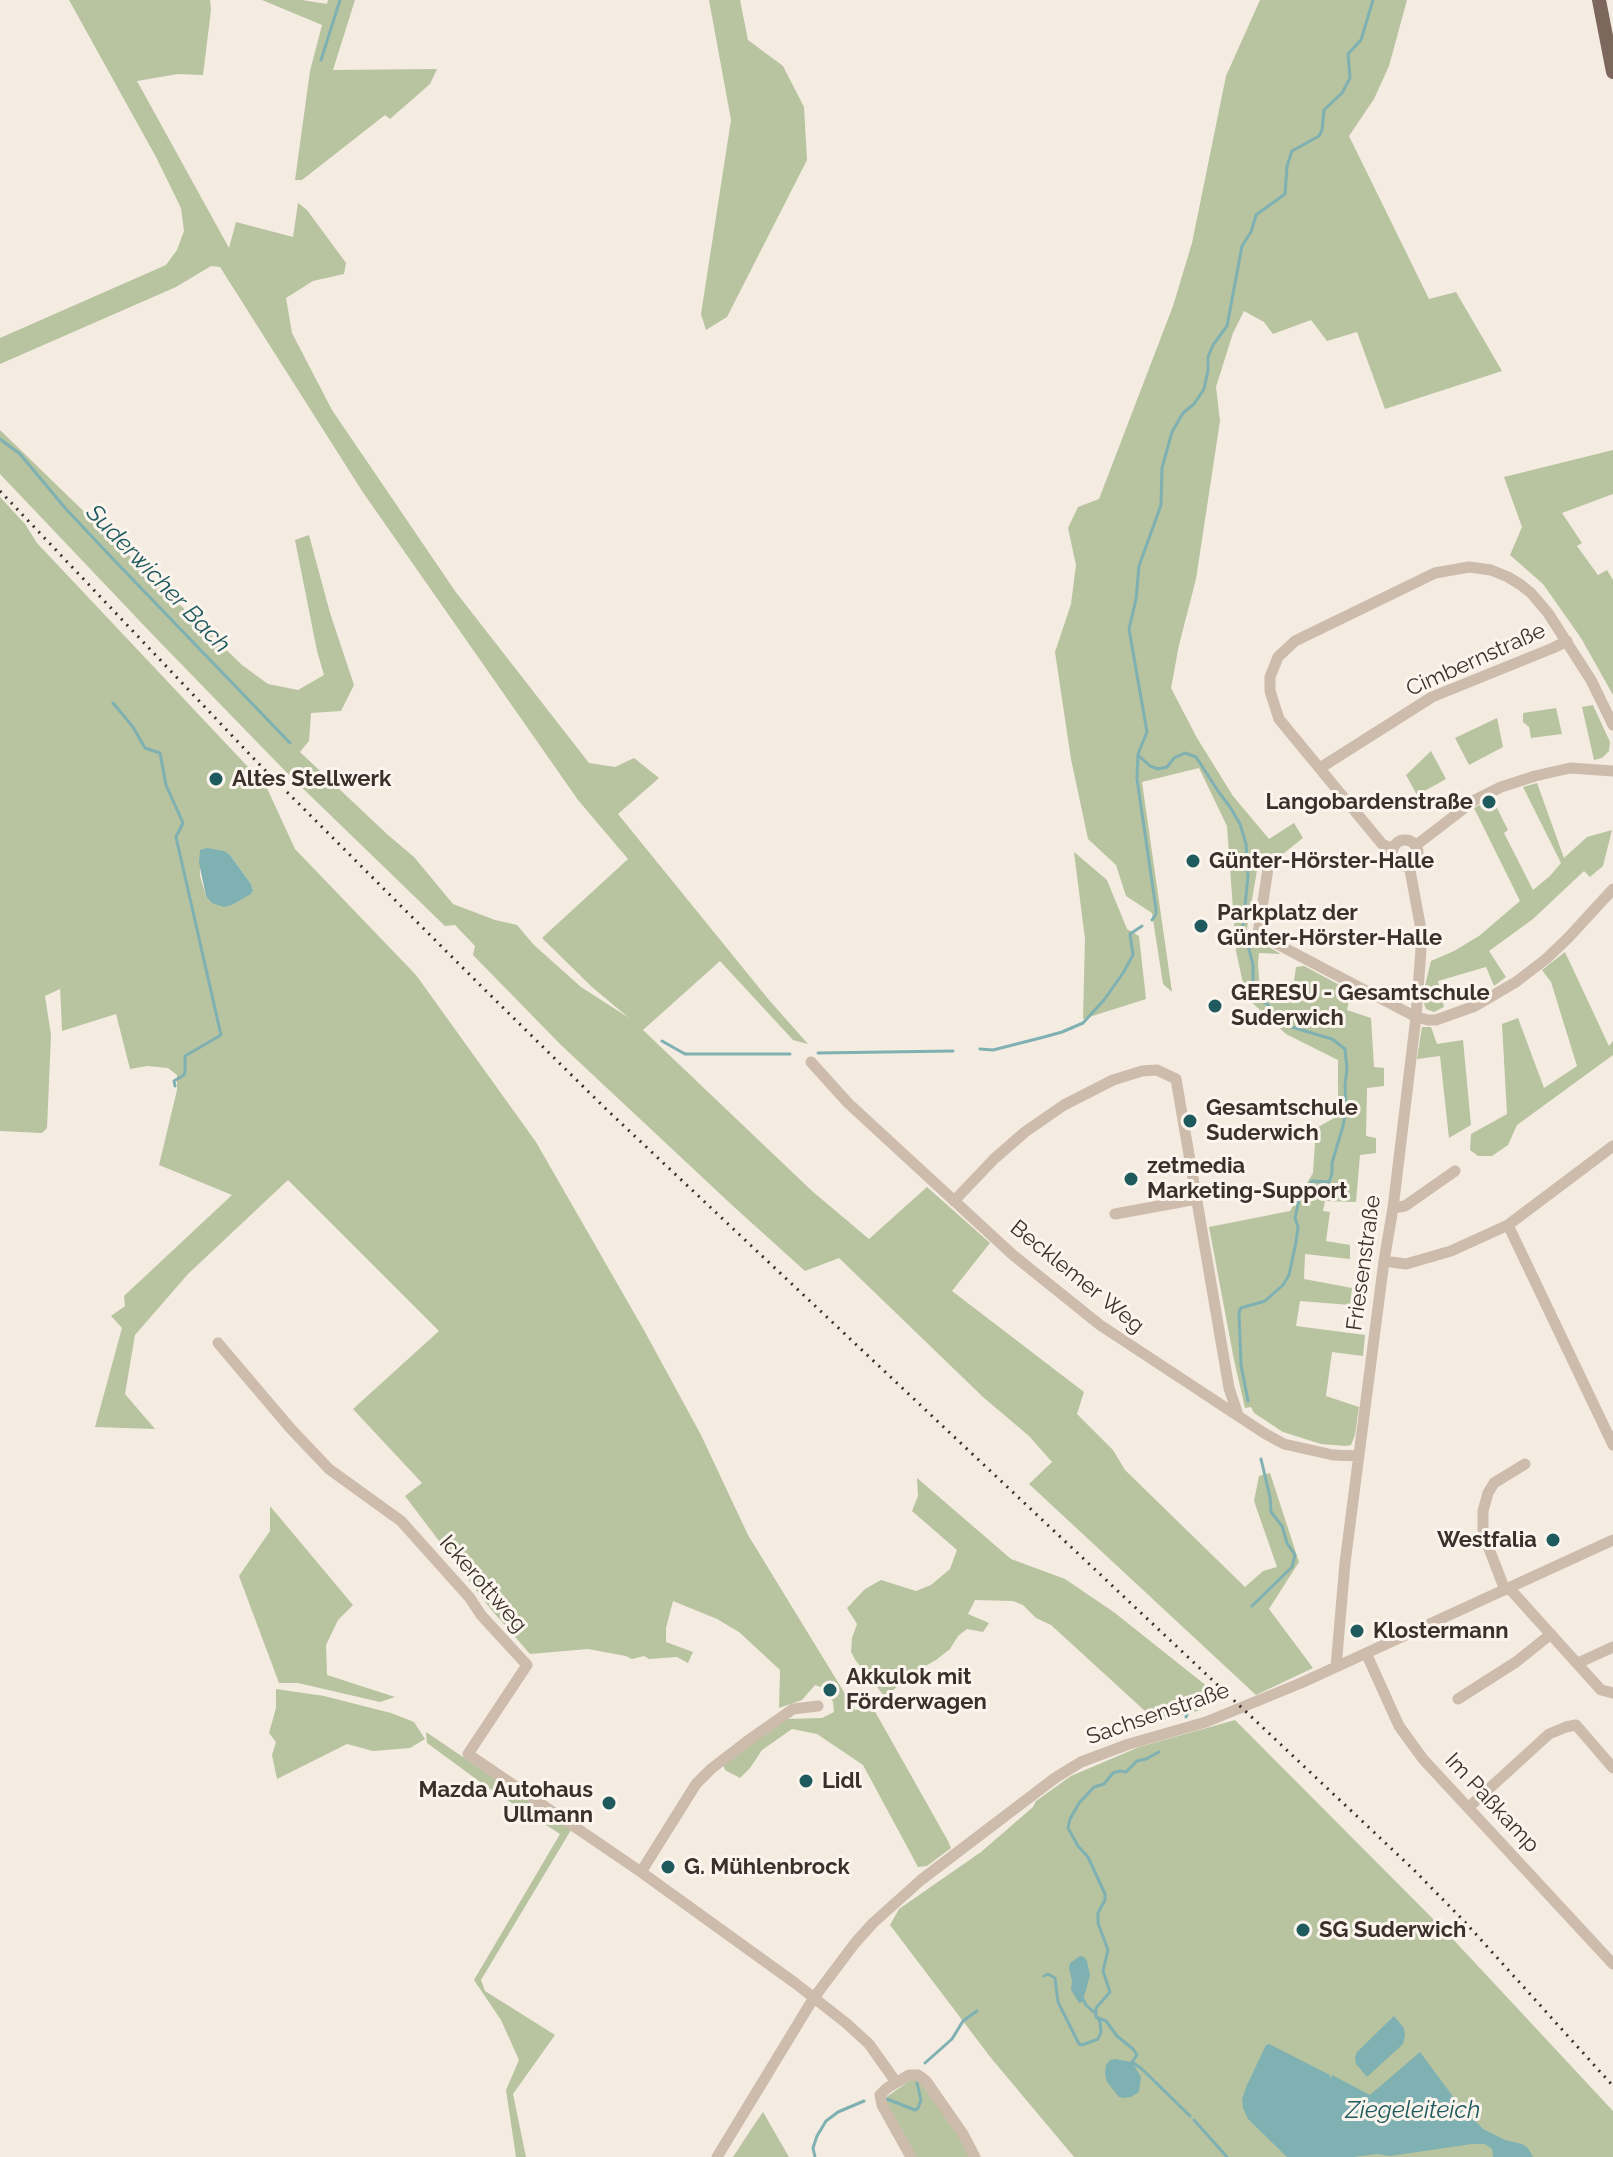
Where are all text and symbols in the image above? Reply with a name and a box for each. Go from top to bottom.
water label: Suderwicher Bach [80,499,236,659]
street label: Cimbernstraße [1402,617,1550,703]
place label: Altes Stellwerk [232,766,391,792]
marker: Altes Stellwerk [207,770,225,788]
place label: Langobardenstraße [1266,789,1473,815]
marker: Langobardenstraße [1480,793,1498,811]
place label: Günter-Hörster-Halle [1209,848,1434,874]
marker: Günter-Hörster-Halle [1184,852,1202,870]
place label: Parkplatz der Günter-Hörster-Halle [1217,900,1442,952]
marker: Parkplatz der Günter-Hörster-Halle [1192,917,1210,935]
place label: GERESU - Gesamtschule Suderwich [1231,980,1490,1032]
marker: GERESU - Gesamtschule Suderwich [1206,997,1224,1015]
place label: Gesamtschule Suderwich [1206,1095,1358,1146]
marker: Gesamtschule Suderwich [1181,1112,1199,1130]
place label: zetmedia Marketing-Support [1147,1153,1347,1204]
marker: zetmedia Marketing-Support [1122,1170,1140,1188]
street label: Friesenstraße [1341,1194,1387,1332]
street label: Becklemer Weg [1005,1215,1149,1339]
place label: Westfalia [1437,1527,1537,1553]
street label: Ickerottweg [434,1530,532,1638]
marker: Westfalia [1544,1531,1562,1549]
place label: Klostermann [1373,1618,1509,1644]
marker: Klostermann [1348,1622,1366,1640]
place label: Akkulok mit Förderwagen [846,1664,987,1716]
street label: Sachsenstraße [1083,1677,1233,1751]
marker: Akkulok mit Förderwagen [821,1681,839,1699]
street label: Im Paßkamp [1439,1748,1545,1858]
place label: Lidl [822,1768,862,1794]
marker: Lidl [797,1772,815,1790]
place label: Mazda Autohaus Ullmann [419,1777,593,1828]
marker: Mazda Autohaus Ullmann [600,1794,618,1812]
place label: G. Mühlenbrock [684,1854,850,1880]
marker: G. Mühlenbrock [659,1858,677,1876]
place label: SG Suderwich [1319,1917,1466,1943]
marker: SG Suderwich [1294,1921,1312,1939]
water label: Ziegeleiteich [1346,2097,1480,2125]

